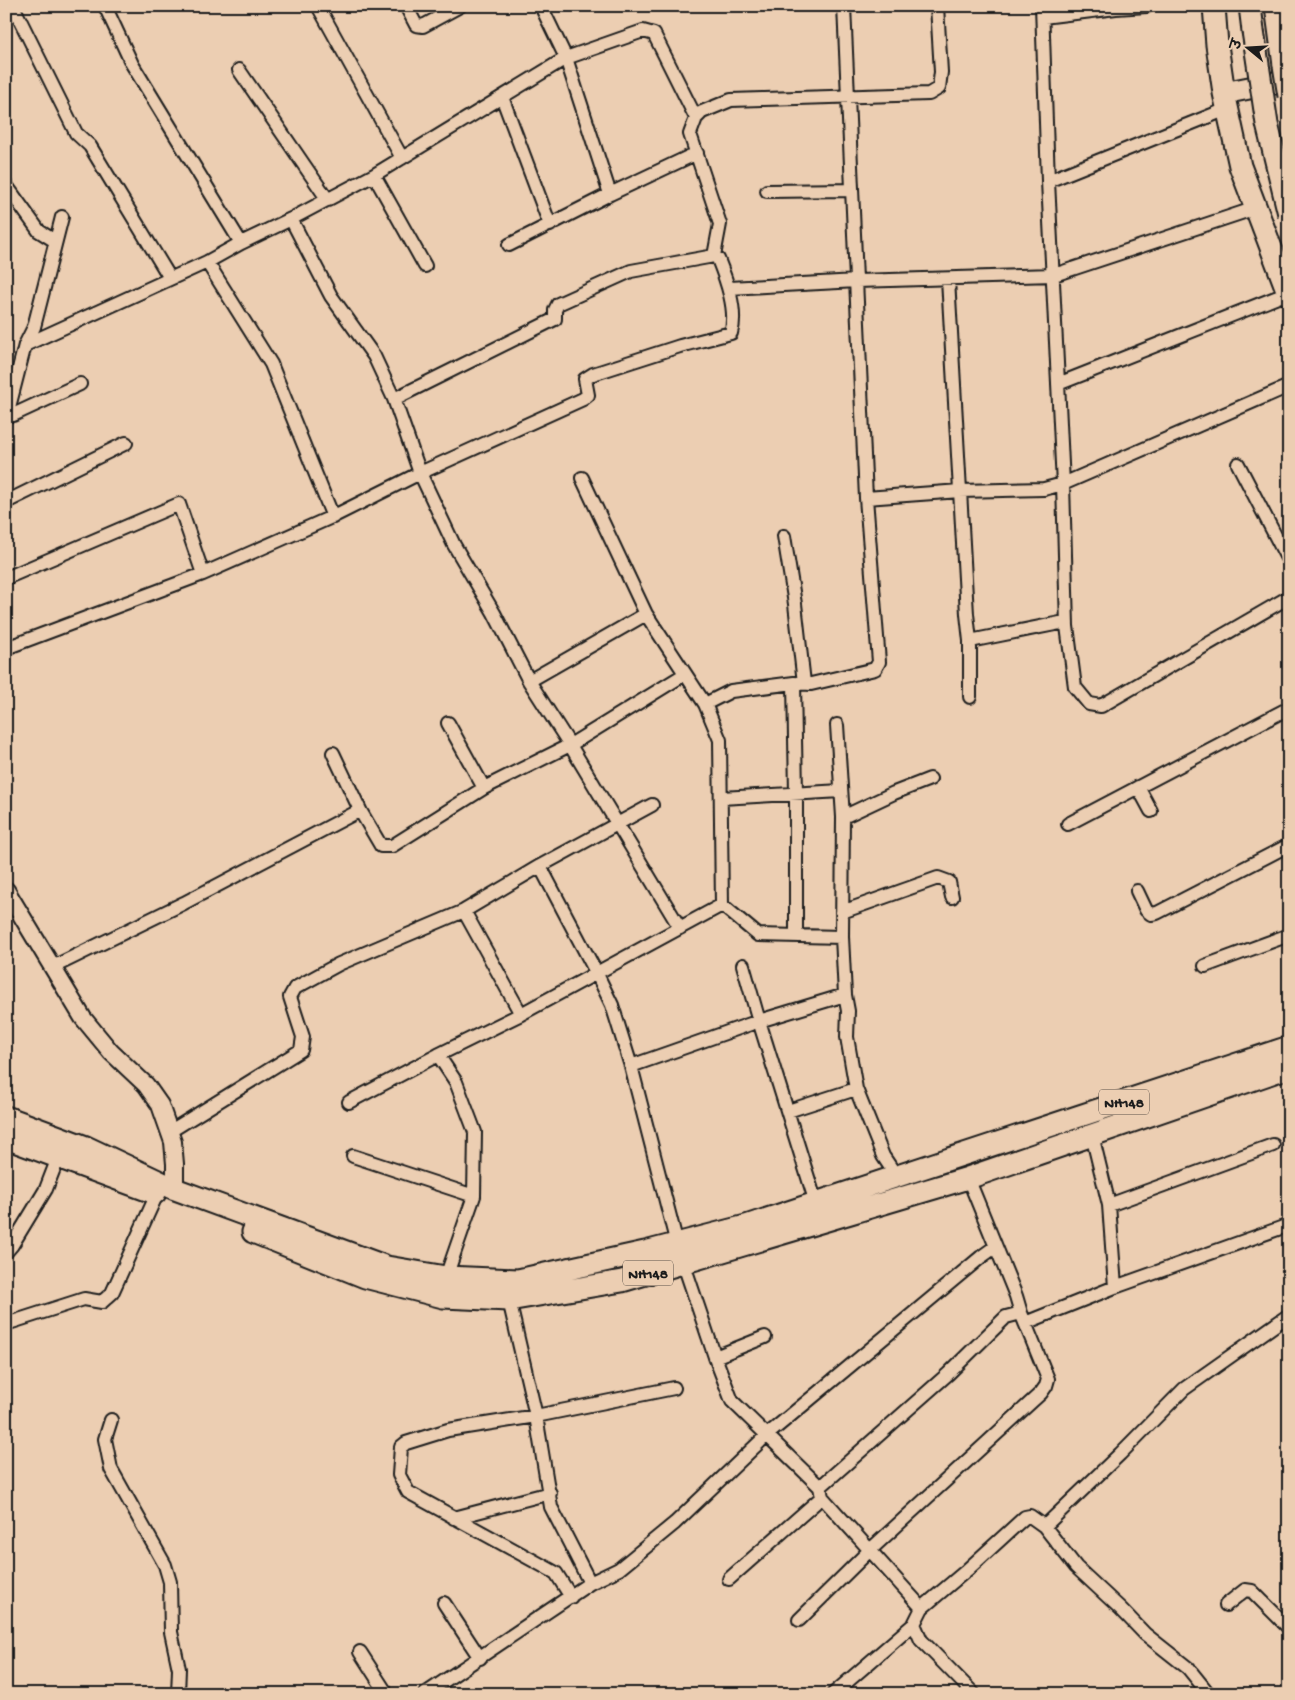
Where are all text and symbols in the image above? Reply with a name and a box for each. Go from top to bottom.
north arrow [1222,22,1272,72]
text: उ [1228,36,1248,54]
road number: NH148 [1099,1090,1149,1114]
road number: NH148 [623,1260,673,1286]

